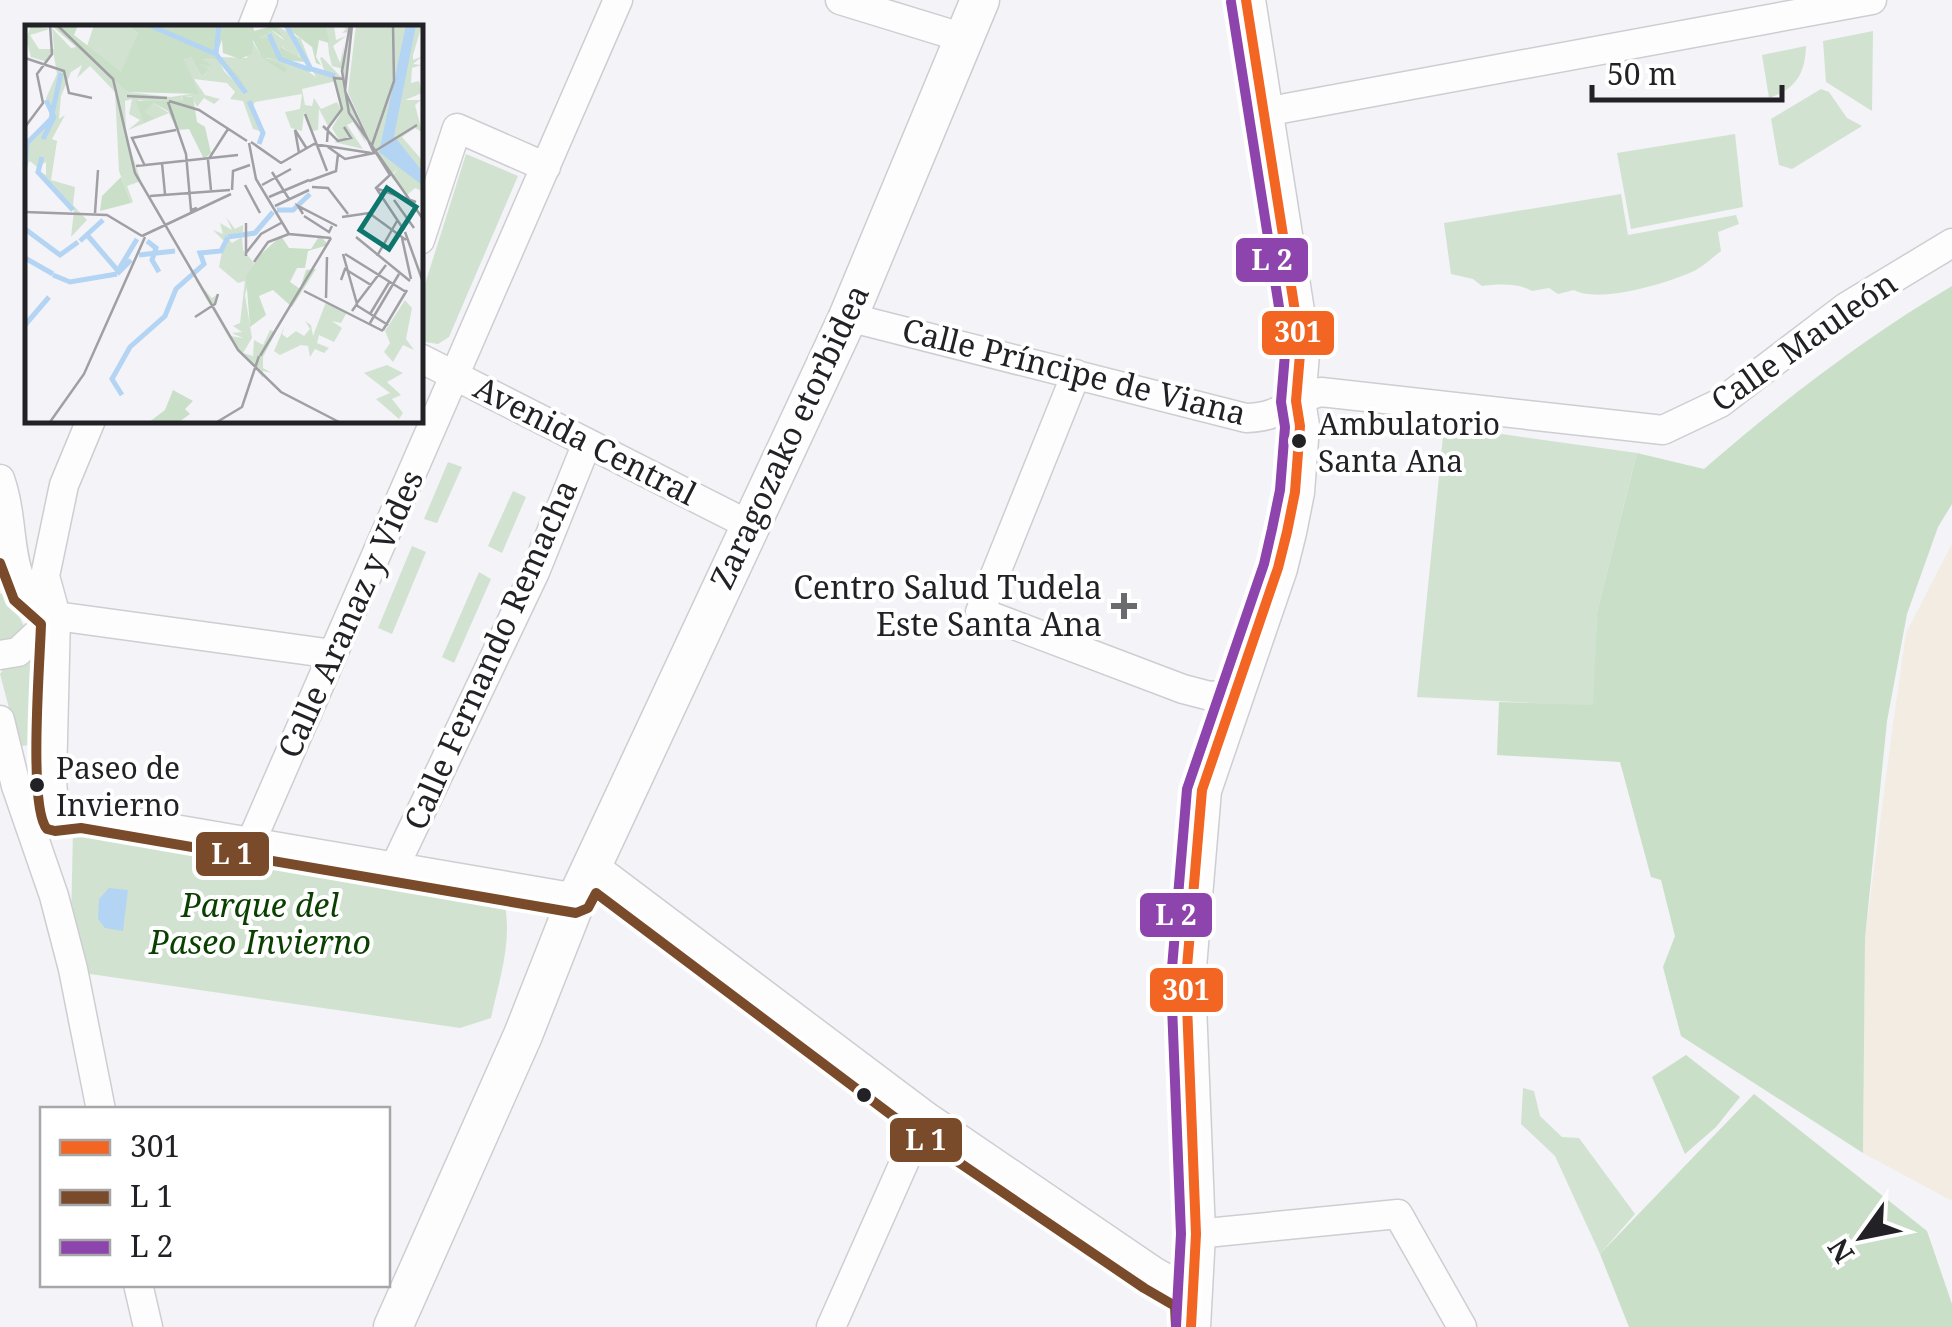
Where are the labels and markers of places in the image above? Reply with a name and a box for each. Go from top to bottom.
place label: Ambulatorio Santa Ana [1318,403,1500,481]
marker: Ambulatorio Santa Ana [1289,431,1309,451]
place label: Centro Salud Tudela Este Santa Ana [793,565,1102,645]
marker: Centro Salud Tudela Este Santa Ana [1111,593,1137,619]
place label: Paseo de Invierno [56,747,180,825]
marker: Paseo de Invierno [27,775,47,795]
unlabelled marker [854,1085,874,1105]

